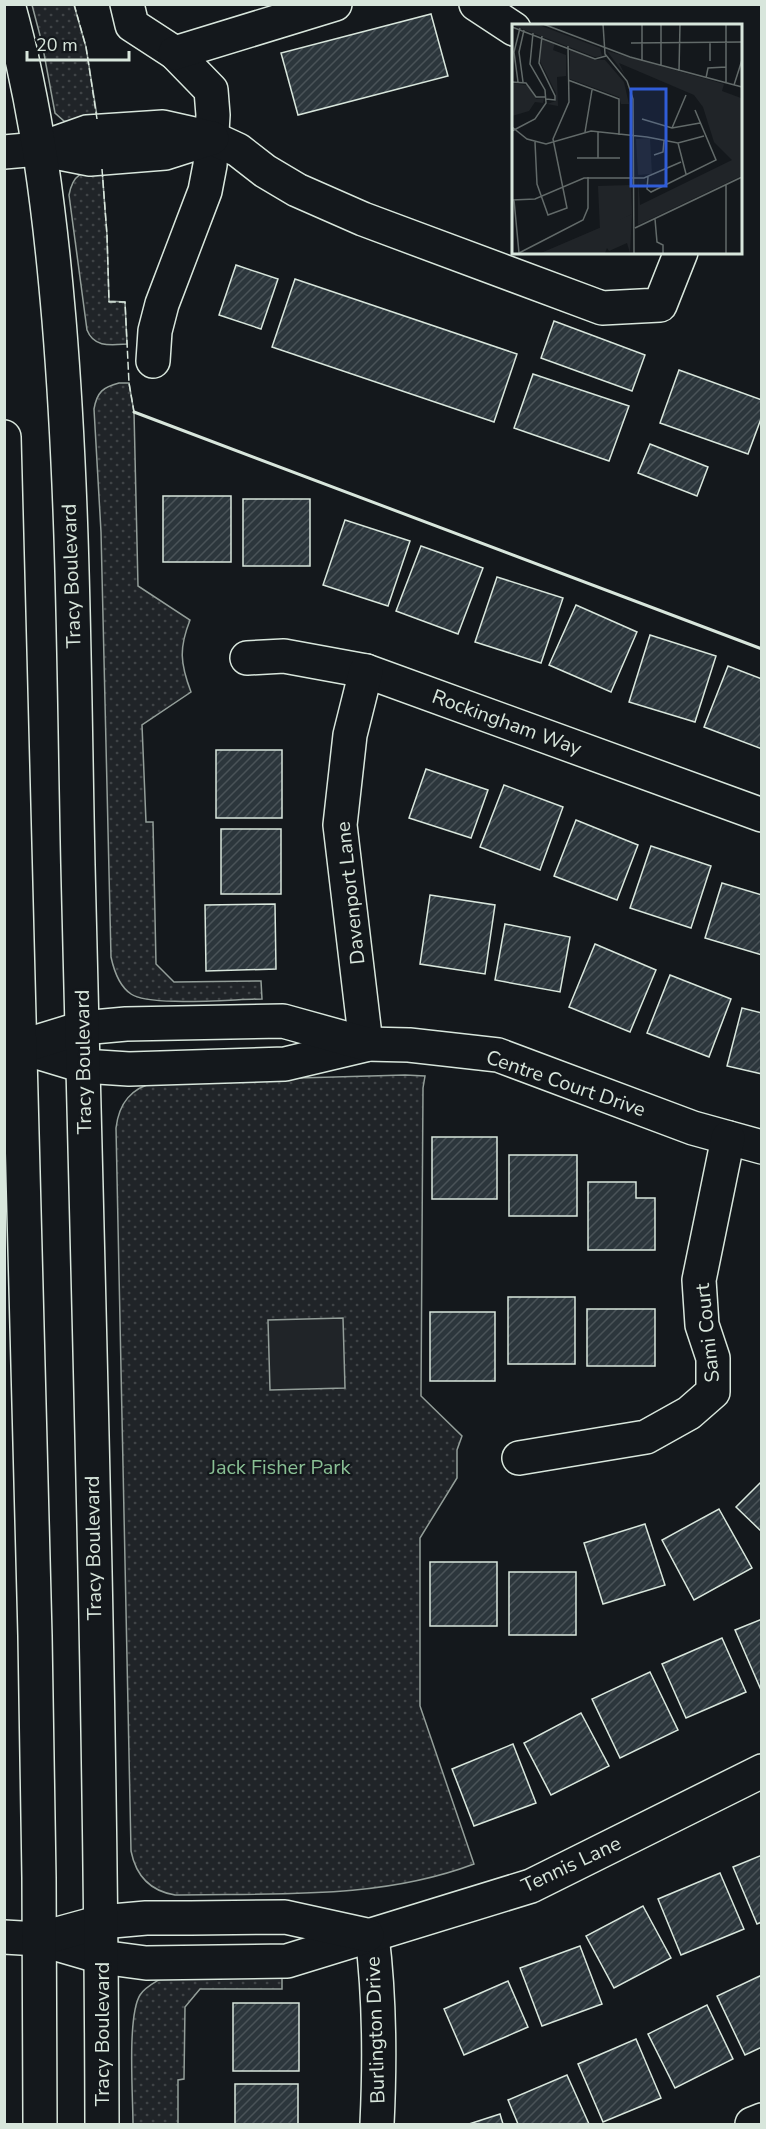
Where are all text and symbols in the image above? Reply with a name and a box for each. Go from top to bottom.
scale bar [27,24,129,62]
inset map [512,24,742,254]
text: 20 m [36,33,78,57]
street label: Tracy Boulevard [55,503,88,649]
street label: Rockingham Way [428,683,586,762]
street label: Davenport Lane [330,820,371,966]
street label: Tracy Boulevard [69,990,98,1134]
street label: Centre Court Drive [483,1044,649,1123]
street label: Sami Court [689,1281,726,1384]
park label: Jack Fisher Park [209,1454,351,1481]
street label: Tracy Boulevard [79,1476,108,1620]
street label: Tennis Lane [517,1830,625,1899]
street label: Burlington Drive [359,1956,392,2104]
street label: Tracy Boulevard [89,1962,116,2106]

